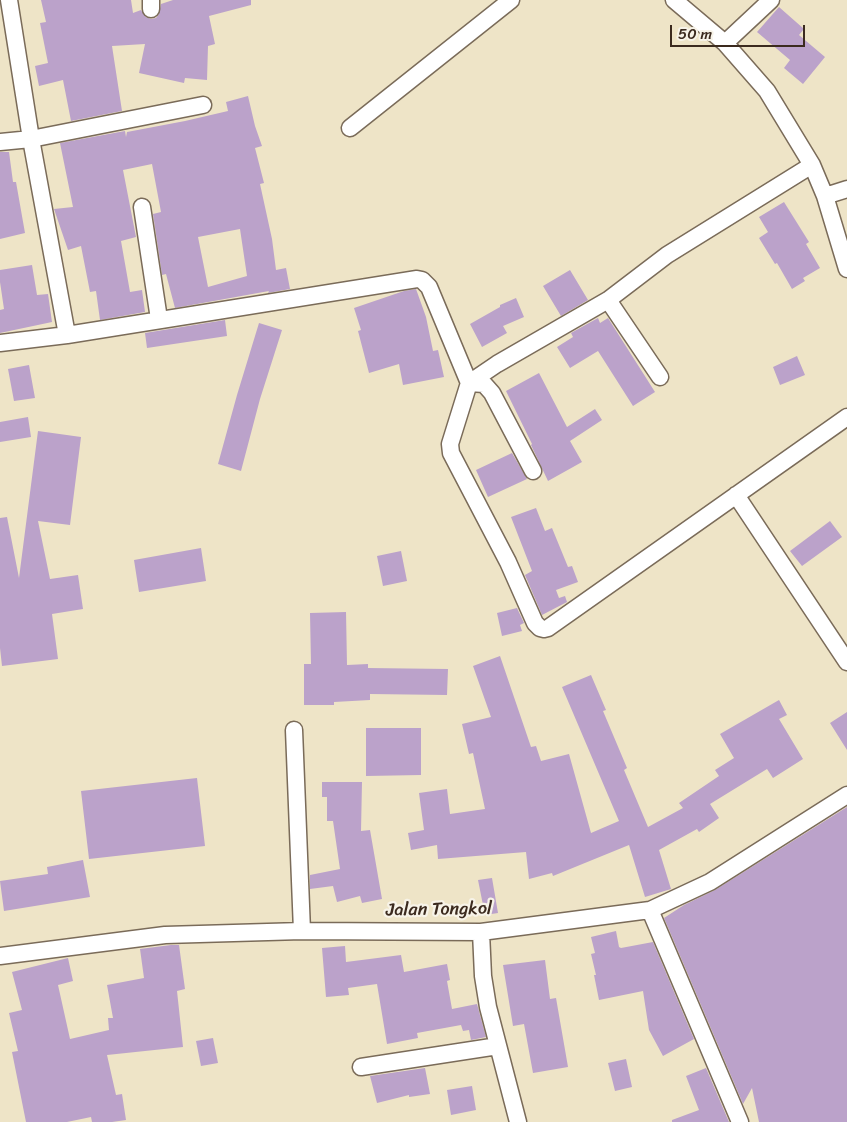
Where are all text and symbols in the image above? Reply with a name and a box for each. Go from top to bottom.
scale bar [672,15,807,47]
text: 50 m [678,21,712,47]
street label: Jalan Tongkol [386,898,492,922]

